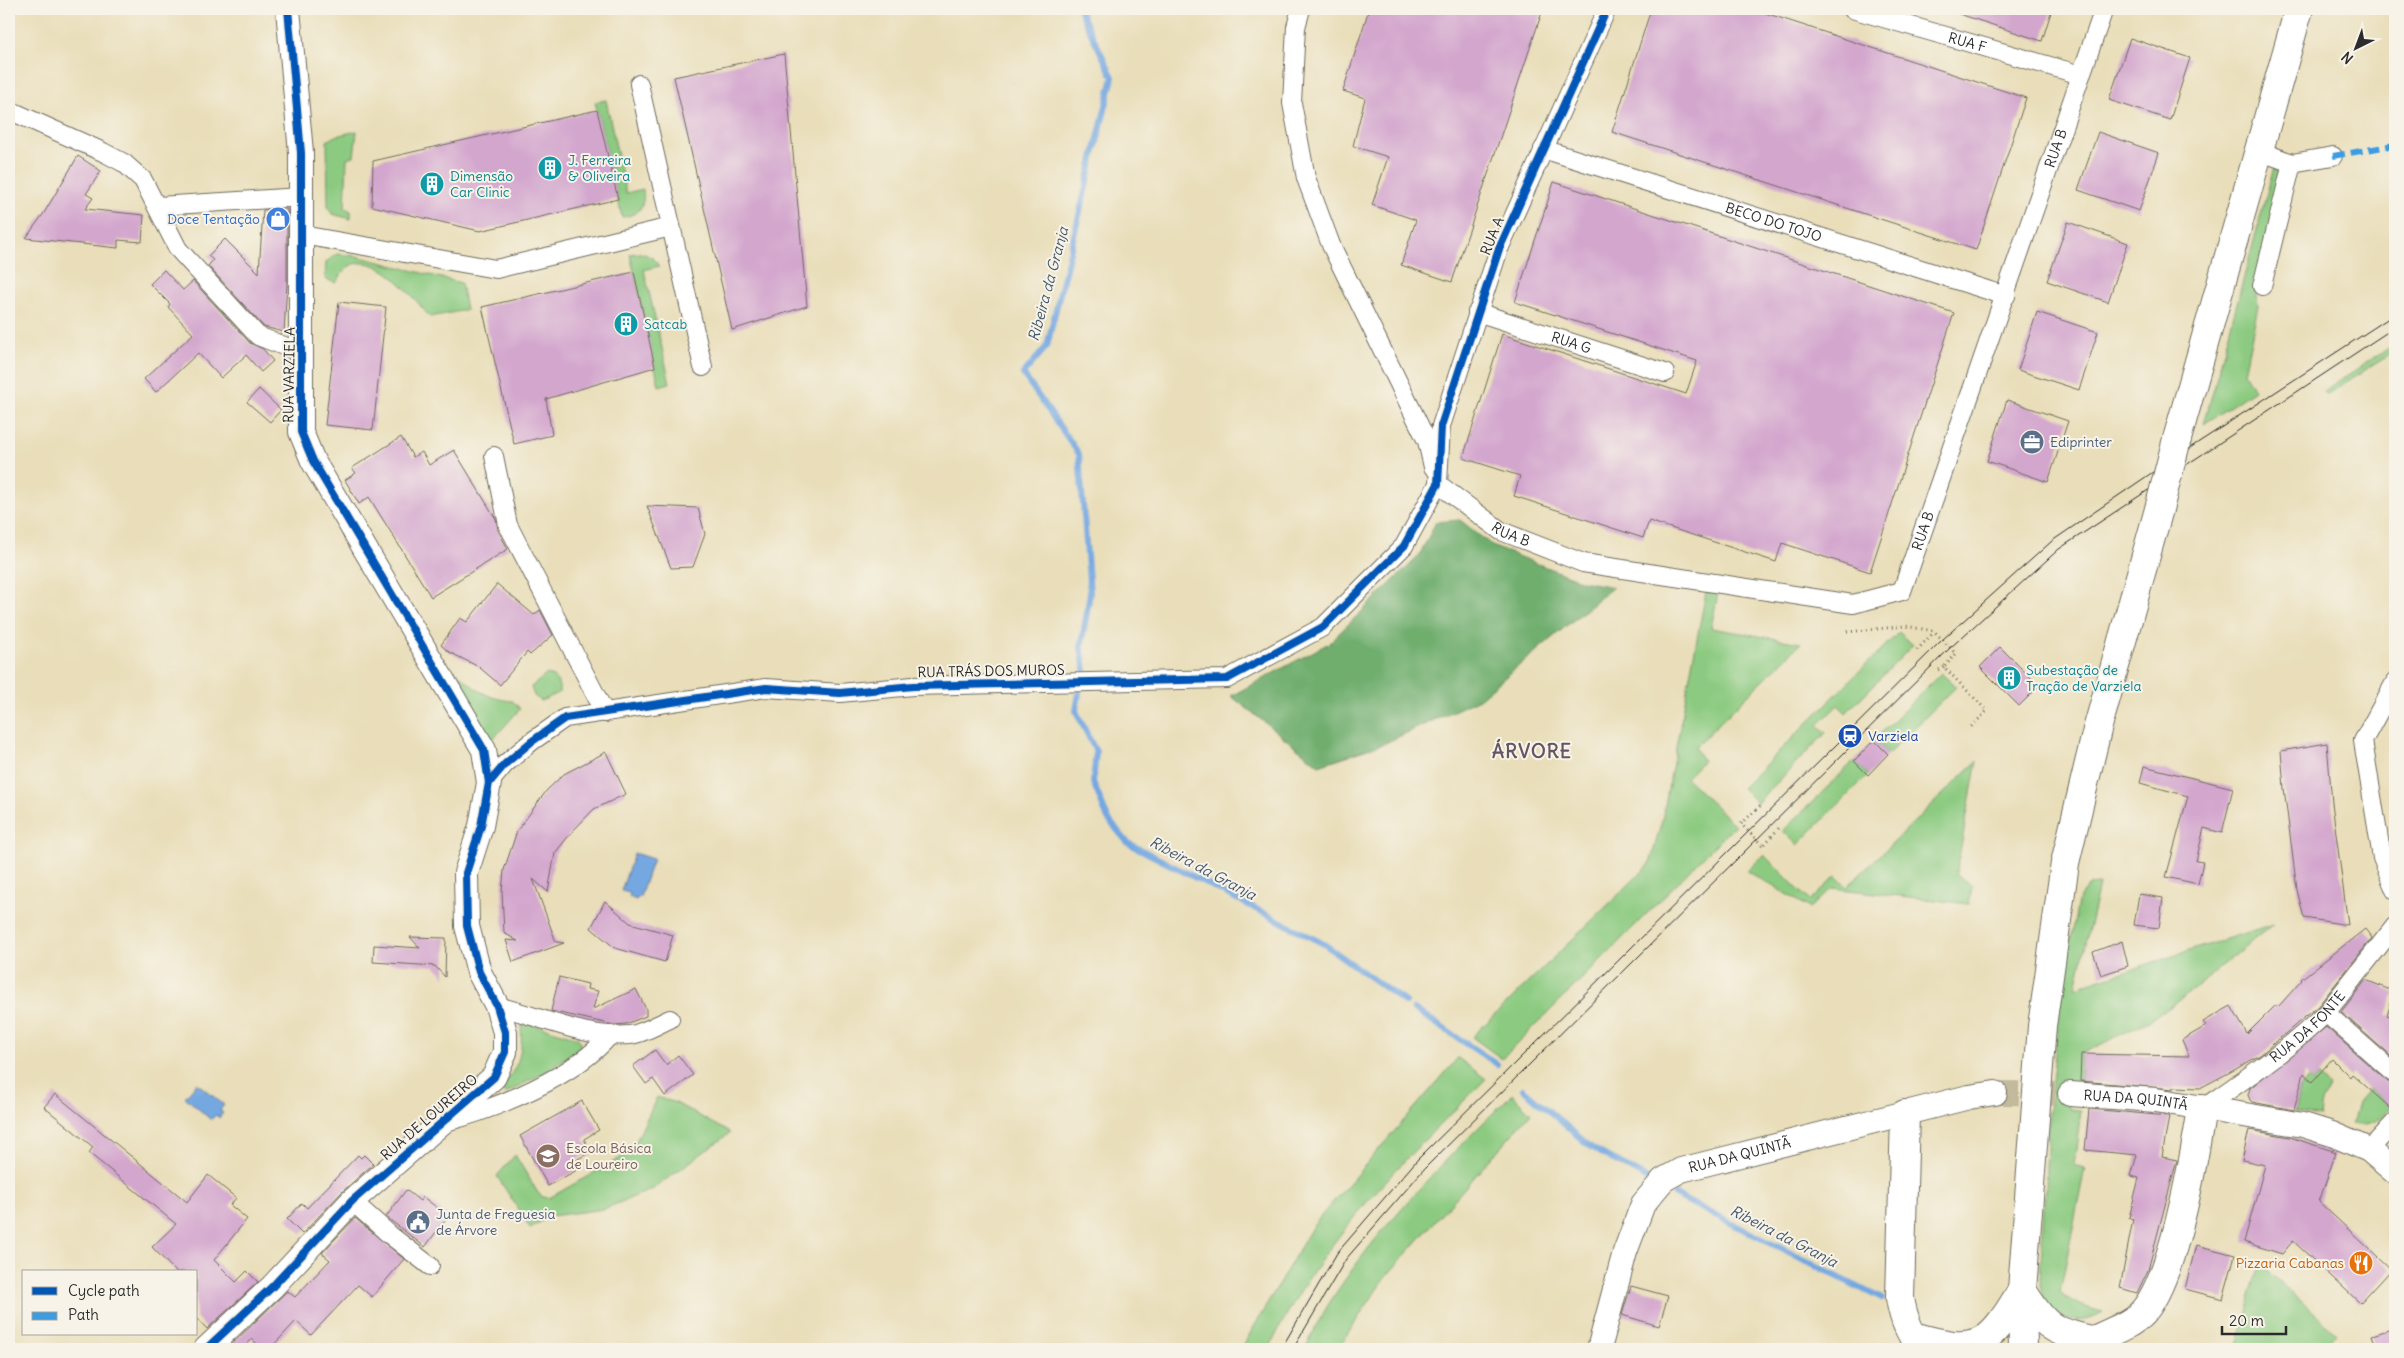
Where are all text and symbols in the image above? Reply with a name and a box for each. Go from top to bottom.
north arrow [2332,22,2382,72]
street label: RUA F [1946,28,1988,56]
text: N [2338,48,2357,68]
street label: RUA B [2041,126,2071,170]
place label: J. Ferreira & Oliveira [568,151,631,185]
building icon: J. Ferreira & Oliveira [537,155,563,181]
place label: Dimensão Car Clinic [450,167,513,201]
building icon: Dimensão Car Clinic [419,171,445,197]
street label: BECO DO TOJO [1723,199,1824,246]
shop icon: Doce Tentação [265,206,291,232]
place label: Doce Tentação [167,210,260,228]
street label: RUA A [1476,214,1508,258]
water label: Ribeira da Granja [1024,223,1073,343]
building icon: Satcab [613,311,639,337]
place label: Satcab [644,315,688,333]
street label: RUA VARZIELA [279,327,299,423]
street label: RUA G [1549,328,1593,357]
office icon: Ediprinter [2019,429,2045,455]
place label: Ediprinter [2050,433,2112,451]
street label: RUA B [1908,509,1938,553]
street label: RUA B [1488,518,1533,550]
street label: RUA TRÁS DOS MUROS [917,661,1065,681]
place label: Subestação de Tração de Varziela [2026,661,2141,695]
building icon: Subestação de Tração de Varziela [1996,665,2022,691]
station icon: Varziela [1837,723,1863,749]
place label: Varziela [1868,727,1918,745]
district label: ÁRVORE [1492,738,1572,763]
water label: Ribeira da Granja [1147,832,1261,905]
street label: RUA DA FONTE [2266,987,2349,1066]
street label: RUA DE LOUREIRO [377,1070,481,1164]
street label: RUA DA QUINTÃ [2083,1086,2189,1114]
street label: RUA DA QUINTÃ [1687,1134,1793,1177]
place label: Escola Básica de Loureiro [566,1139,652,1173]
school or university icon: Escola Básica de Loureiro [535,1143,561,1169]
water label: Ribeira da Granja [1727,1201,1842,1272]
place label: Junta de Freguesia de Árvore [436,1205,555,1239]
public building icon: Junta de Freguesia de Árvore [405,1209,431,1235]
restaurant icon: Pizzaria Cabanas [2348,1250,2374,1276]
place label: Pizzaria Cabanas [2236,1254,2344,1272]
legend [22,1270,198,1336]
text: Cycle path [68,1281,140,1300]
scale bar [2222,1303,2285,1335]
text: Path [68,1305,99,1324]
text: 20 m [2229,1311,2264,1330]

